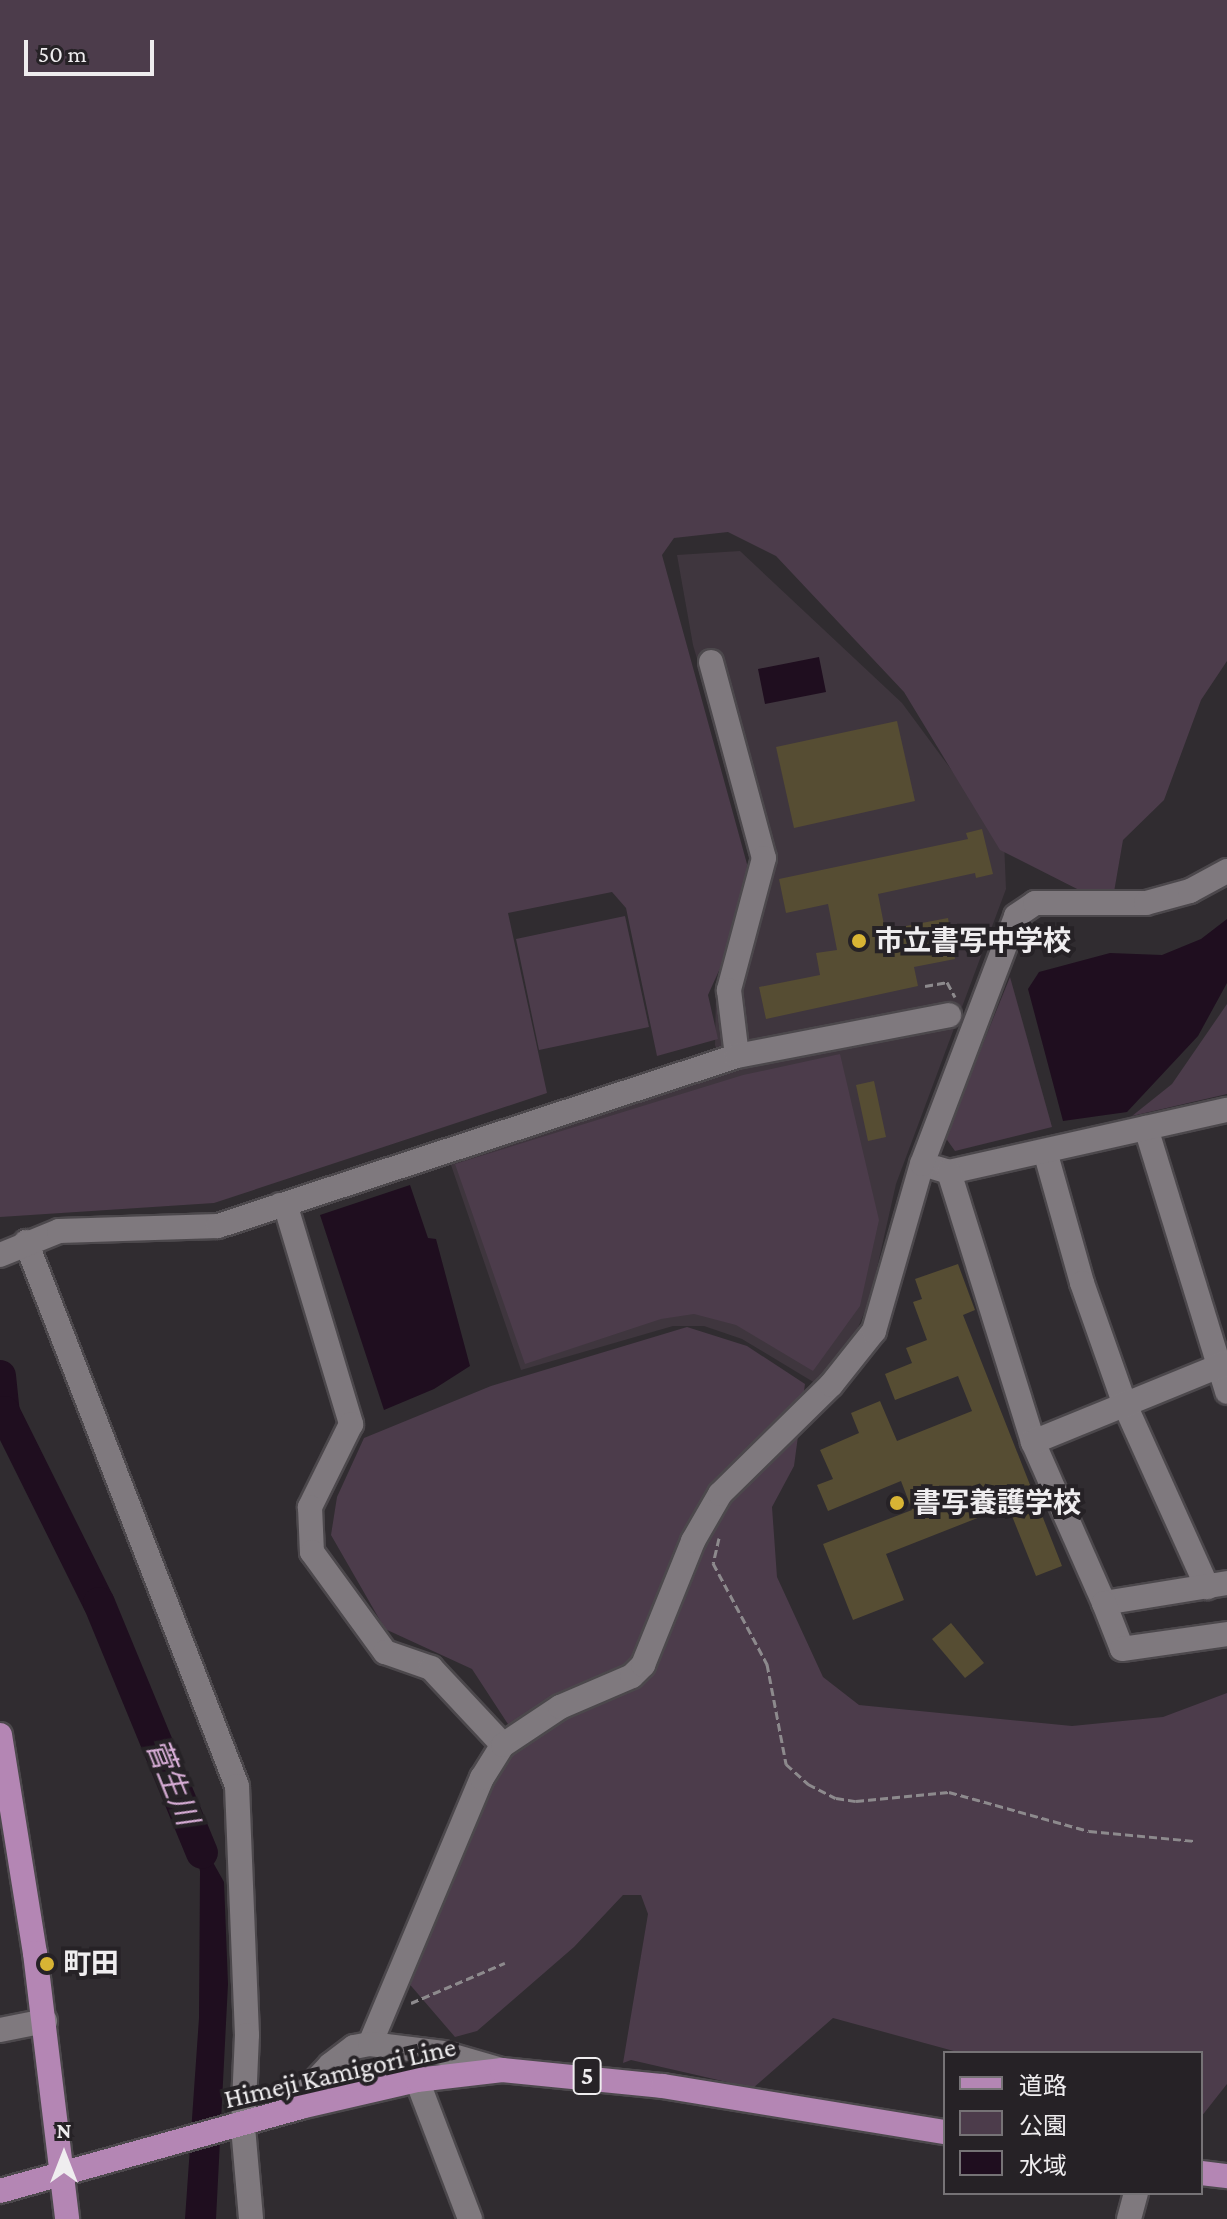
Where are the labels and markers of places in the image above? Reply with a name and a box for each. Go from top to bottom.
place label: 市立書写中学校 [875,924,1071,958]
marker: 市立書写中学校 [850,932,868,950]
place label: 書写養護学校 [913,1486,1081,1520]
marker: 書写養護学校 [888,1494,906,1512]
place label: 町田 [63,1947,119,1981]
marker: 町田 [38,1955,56,1973]

